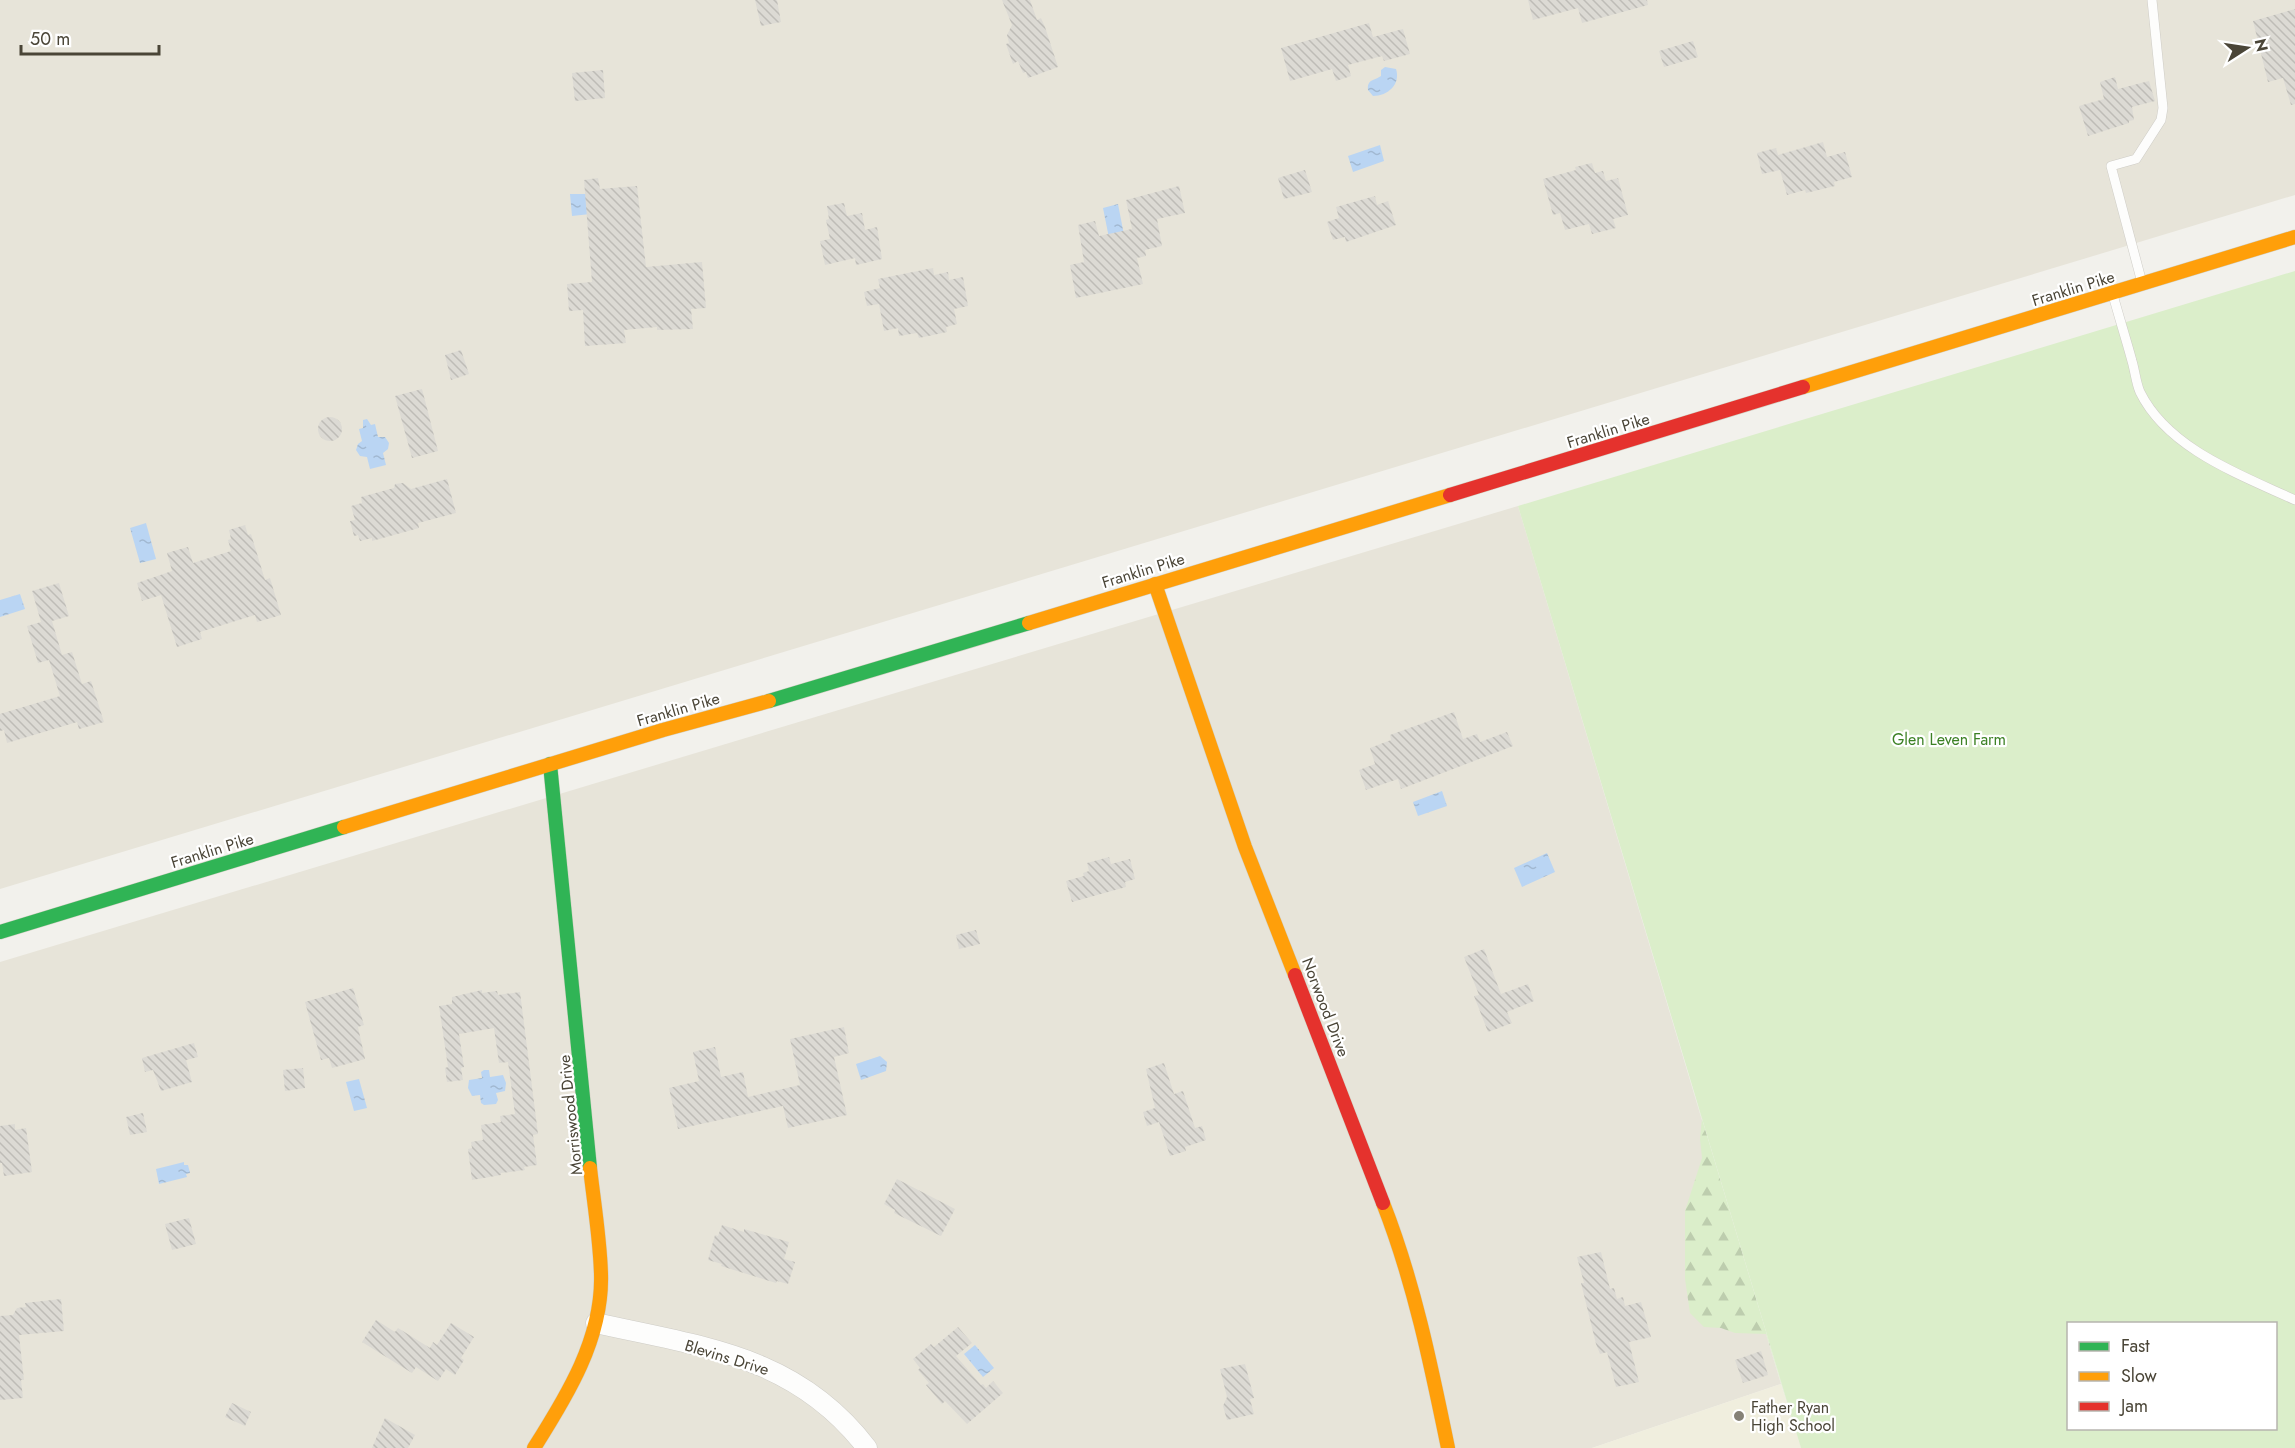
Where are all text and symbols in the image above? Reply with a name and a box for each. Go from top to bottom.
scale bar [21,18,159,56]
north arrow [2217,18,2277,78]
text: 50 m [30,26,70,52]
text: N [2249,36,2274,54]
street label: Franklin Pike [2029,265,2117,312]
street label: Franklin Pike [1564,407,1652,454]
street label: Franklin Pike [1099,547,1187,594]
street label: Franklin Pike [634,687,722,732]
park label: Glen Leven Farm [1892,728,2006,751]
street label: Franklin Pike [168,827,256,874]
street label: Norwood Drive [1296,954,1355,1060]
street label: Morriswood Drive [553,1054,588,1176]
legend [2067,1322,2277,1430]
text: Fast [2121,1333,2150,1359]
street label: Blevins Drive [682,1334,772,1381]
text: Slow [2121,1363,2158,1389]
text: Jam [2119,1393,2148,1419]
place label: Father Ryan High School [1751,1396,1835,1437]
marker: Father Ryan High School [1732,1409,1746,1423]

